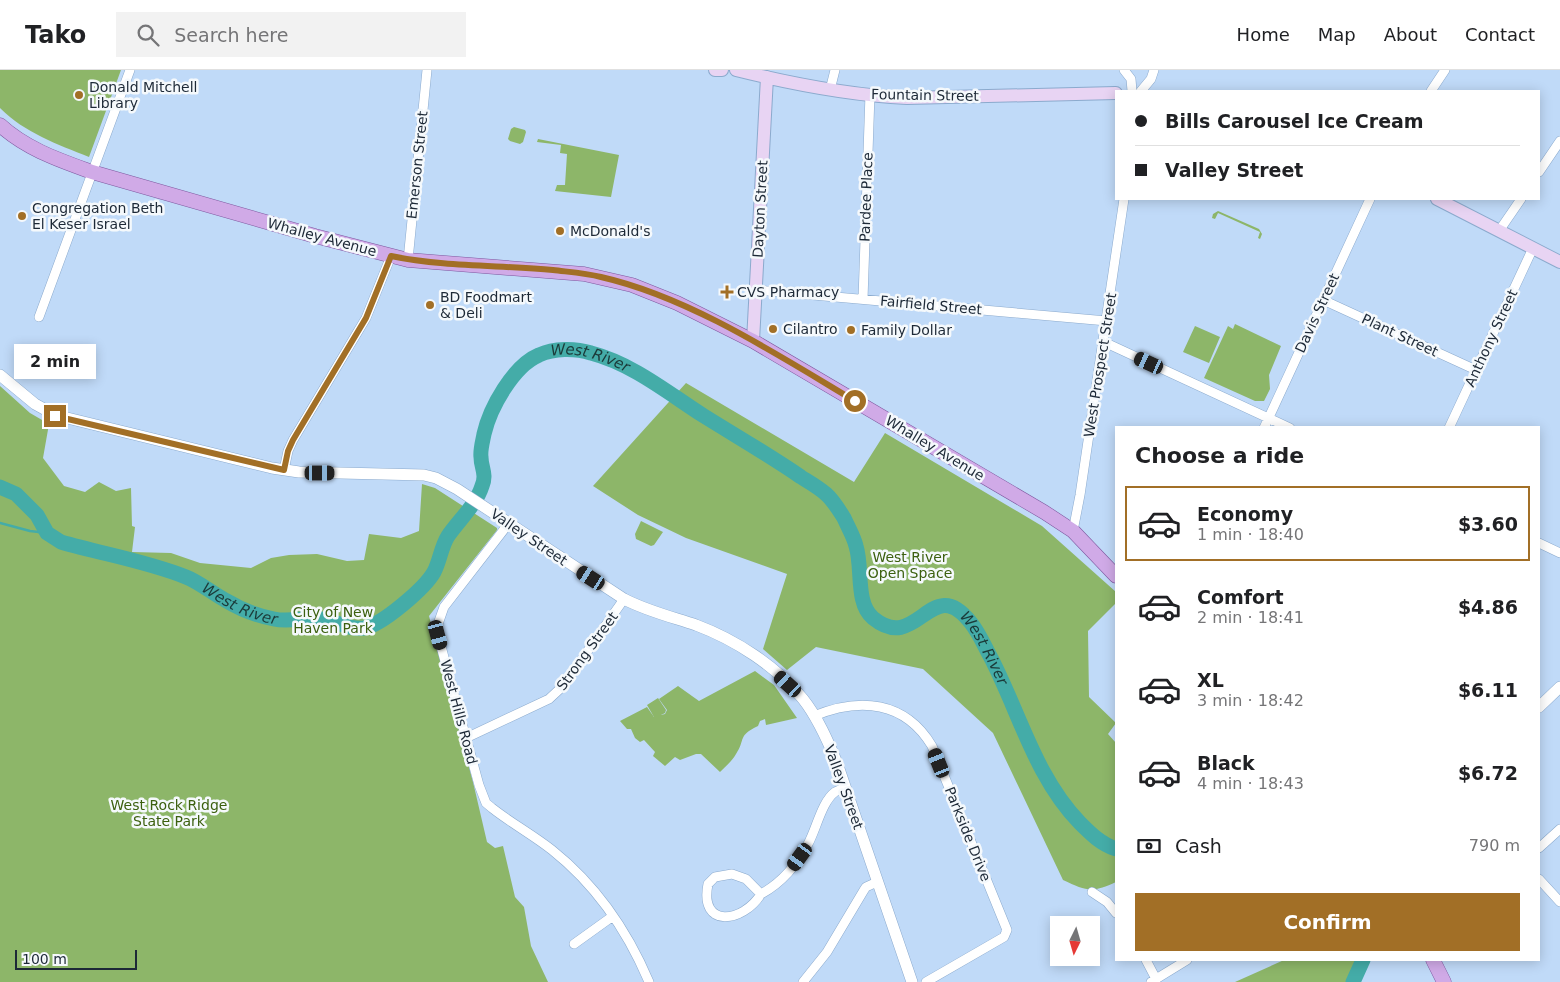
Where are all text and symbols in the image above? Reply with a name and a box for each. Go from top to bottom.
search box [116,12,466,57]
text: Tako [25,21,86,49]
icon: search [134,21,162,49]
text: Search here [174,24,288,46]
text: Home [1237,24,1290,45]
text: Map [1318,24,1356,45]
text: About [1384,24,1437,45]
text: Contact [1465,24,1535,45]
place label: Donald Mitchell Library [89,79,197,111]
street label: Fountain Street [871,86,979,104]
marker: Donald Mitchell Library [73,89,85,101]
street label: Emerson Street [403,110,431,220]
text: Bills Carousel Ice Cream [1165,110,1424,132]
street label: Pardee Place [856,152,876,242]
street label: Dayton Street [749,159,771,258]
text: Valley Street [1165,159,1303,181]
place label: Congregation Beth El Keser Israel [32,200,163,232]
marker: Congregation Beth El Keser Israel [16,210,28,222]
street label: Whalley Avenue [266,215,378,259]
place label: McDonald's [570,223,651,239]
marker: McDonald's [554,225,566,237]
street label: Davis Street [1292,270,1343,355]
place label: CVS Pharmacy [737,284,839,300]
marker: CVS Pharmacy [721,286,733,298]
street label: Anthony Street [1461,286,1521,389]
place label: BD Foodmart & Deli [440,289,532,321]
street label: West Prospect Street [1081,291,1119,438]
street label: Fairfield Street [879,293,983,317]
marker: BD Foodmart & Deli [424,299,436,311]
street label: Plant Street [1359,310,1441,360]
place label: Cilantro [783,321,838,337]
place label: Family Dollar [861,322,952,338]
marker: Cilantro [767,323,779,335]
marker: Family Dollar [845,324,857,336]
water label: West River [550,340,634,376]
callout: 2 min [14,344,96,378]
car [1132,350,1165,376]
text: 2 min [30,352,80,371]
route start [844,390,866,412]
route end [44,405,66,427]
street label: Whalley Avenue [883,412,987,484]
text: Choose a ride [1135,443,1304,468]
car [305,466,335,481]
icon: car [1137,501,1182,546]
text: Economy [1197,503,1293,525]
street label: Valley Street [488,506,571,569]
text: $3.60 [1458,513,1518,535]
text: 1 min · 18:40 [1197,525,1304,544]
park label: West River Open Space [868,549,952,581]
car [574,564,607,592]
water label: West River [199,579,280,629]
icon: car [1137,584,1182,629]
text: Comfort [1197,586,1284,608]
text: $4.86 [1458,596,1518,618]
park label: City of New Haven Park [293,604,374,636]
street label: Strong Street [553,608,621,693]
water label: West River [956,608,1012,688]
text: 2 min · 18:41 [1197,608,1304,627]
car [426,619,449,651]
street label: West Hills Road [437,658,481,766]
icon: car [1137,667,1182,712]
car [771,668,804,700]
text: XL [1197,669,1224,691]
text: $6.11 [1458,679,1518,701]
text: 3 min · 18:42 [1197,691,1304,710]
street label: Valley Street [821,743,867,832]
car [926,746,951,780]
icon: car [1137,750,1182,795]
text: Black [1197,752,1255,774]
text: $6.72 [1458,762,1518,784]
text: 4 min · 18:43 [1197,774,1304,793]
street label: Parkside Drive [942,784,994,884]
park label: West Rock Ridge State Park [111,797,227,829]
icon: cash [1135,832,1163,860]
text: Cash [1175,835,1222,857]
text: 790 m [1469,836,1520,855]
car [785,840,814,874]
button: Confirm [1135,893,1520,951]
north arrow [1050,916,1100,966]
map controls [1050,916,1100,966]
scale bar [15,947,138,970]
text: 100 m [22,951,67,967]

